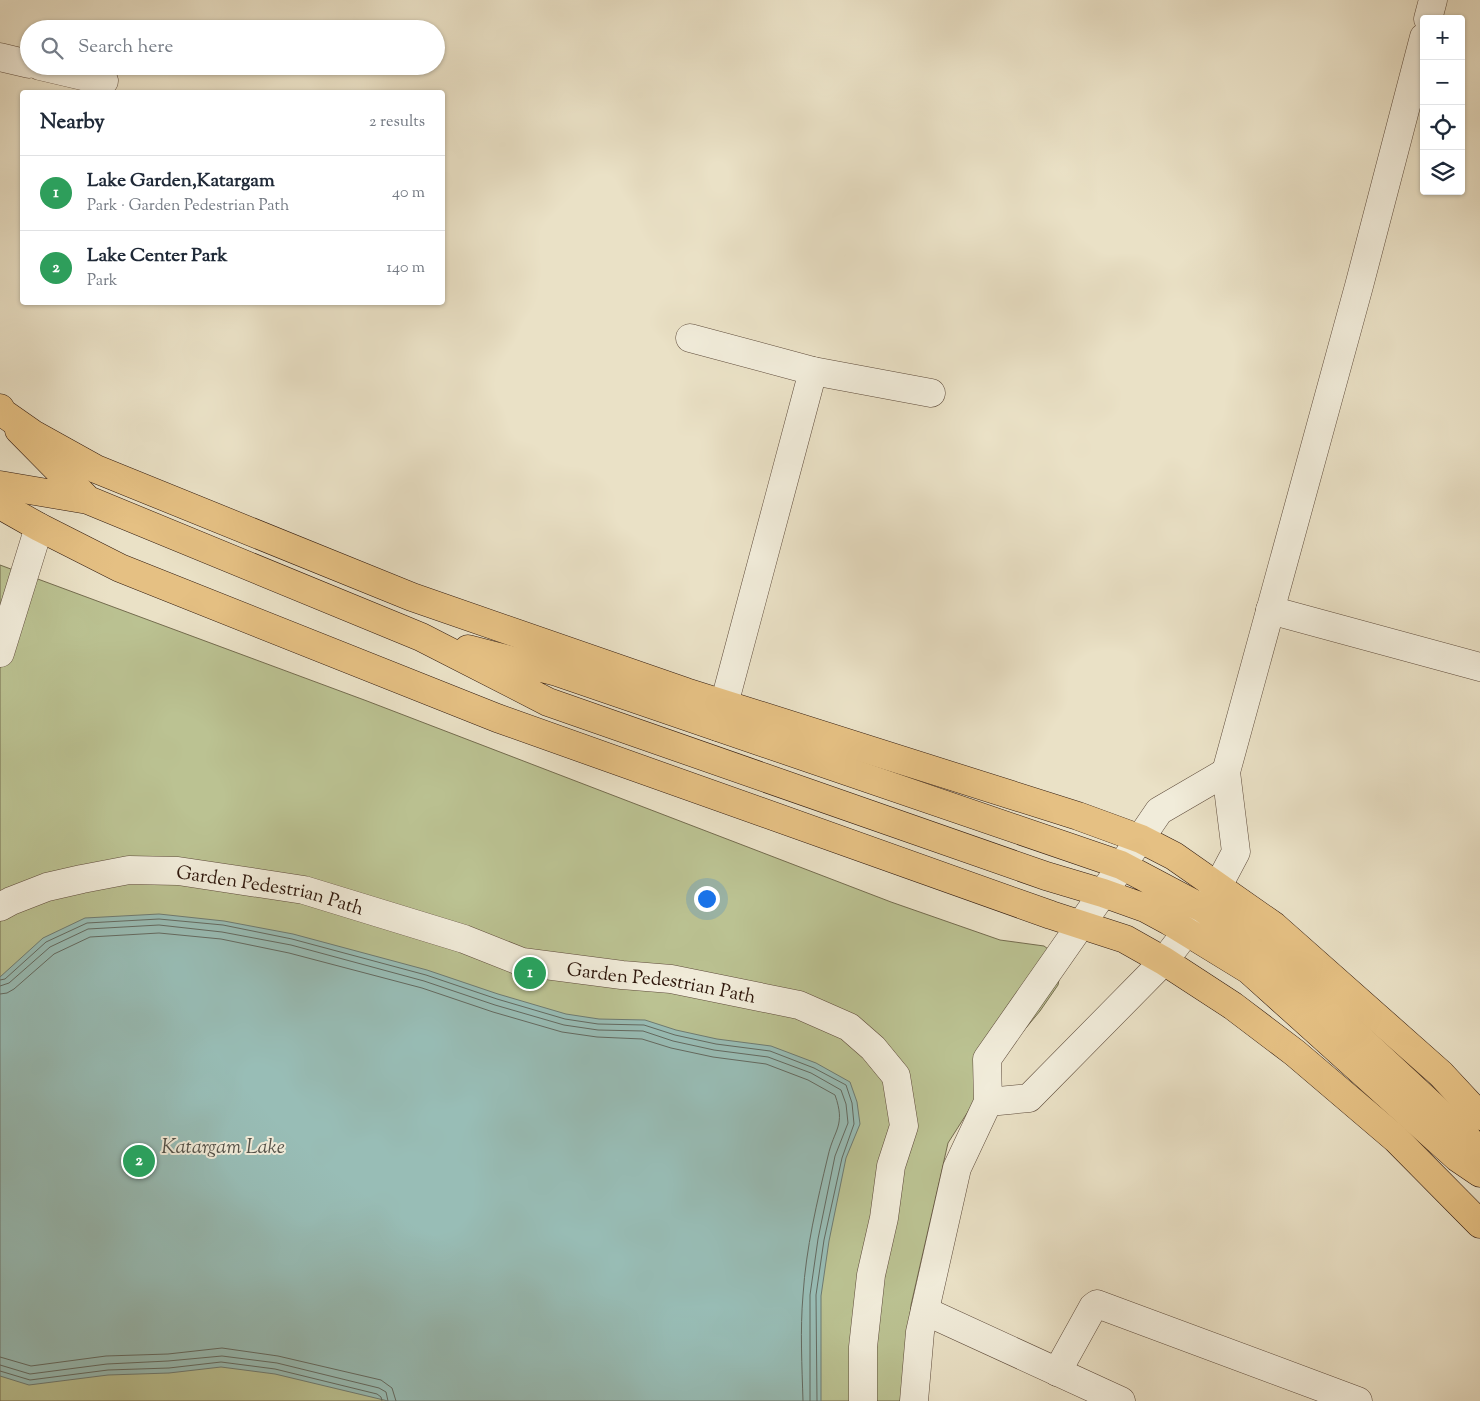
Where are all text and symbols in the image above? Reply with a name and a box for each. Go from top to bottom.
map controls [1420,15,1465,195]
button: + [1420,15,1465,60]
search box [20,20,445,75]
icon: search [38,34,66,62]
text: Search here [78,34,173,61]
button: − [1420,60,1465,105]
button: locate [1420,105,1465,150]
text: Nearby [40,108,105,138]
text: 2 results [369,111,425,134]
button: layers [1420,150,1465,195]
text: Lake Garden,Katargam [87,168,275,195]
text: 1 [53,182,59,205]
text: 40 m [392,182,425,205]
text: Park · Garden Pedestrian Path [87,195,289,218]
text: Lake Center Park [87,243,228,270]
text: 2 [52,257,60,280]
text: 140 m [387,257,425,280]
text: Park [87,270,118,293]
street label: Garden Pedestrian Path [174,860,367,924]
your location [694,886,720,912]
pin: 1 [514,954,546,992]
street label: Garden Pedestrian Path [565,957,758,1012]
water label: Katargam Lake [161,1134,285,1163]
pin: 2 [123,1142,155,1180]

